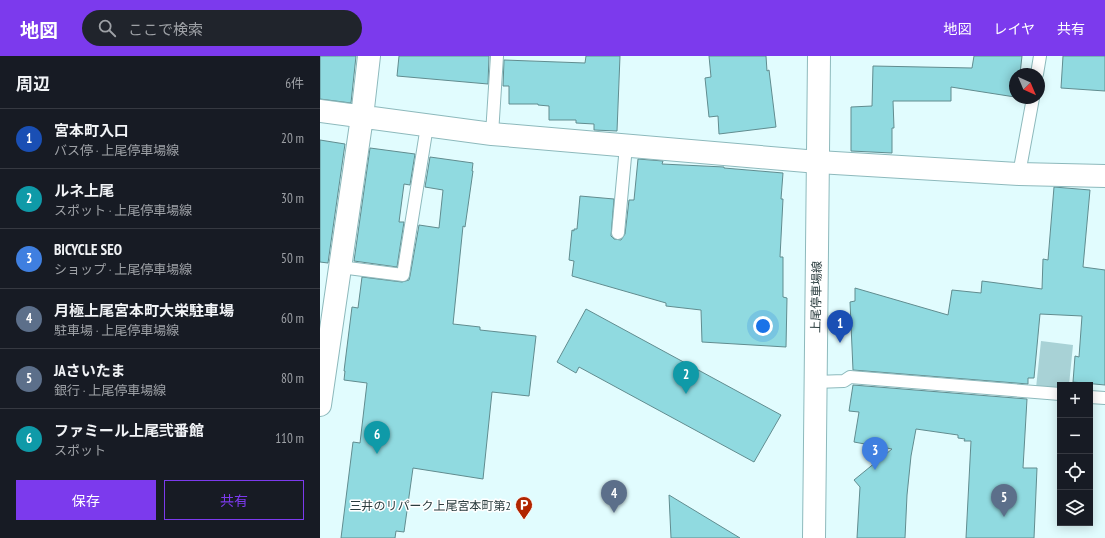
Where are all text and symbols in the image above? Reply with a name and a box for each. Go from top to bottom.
search box [82,10,362,46]
icon: search [96,17,118,39]
text: 地図 [20,18,58,42]
text: ここで検索 [128,20,203,39]
text: 地図 [943,20,971,38]
text: レイヤ [993,20,1035,38]
text: 共有 [1057,20,1085,38]
north arrow [1009,68,1045,104]
text: 周辺 [16,73,50,95]
text: 6件 [285,75,304,92]
text: 宮本町入口 [54,121,129,140]
text: 1 [26,130,32,147]
text: 20 m [281,130,304,147]
text: バス停 · 上尾停車場線 [54,142,179,159]
text: ルネ上尾 [54,181,114,200]
text: 2 [26,190,32,207]
text: 30 m [281,190,304,207]
text: スポット · 上尾停車場線 [54,202,192,219]
text: BICYCLE SEO [54,240,122,259]
text: 3 [26,250,32,267]
text: 50 m [281,250,304,267]
text: ショップ · 上尾停車場線 [54,261,192,278]
street label: 上尾停車場線 [808,261,824,333]
text: 月極上尾宮本町大栄駐車場 [54,301,234,320]
text: 4 [26,310,32,327]
text: 60 m [281,310,304,327]
pin: 1 [827,310,853,343]
your location [753,316,773,336]
text: 駐車場 · 上尾停車場線 [54,322,179,339]
text: JAさいたま [54,361,125,380]
pin: 2 [673,361,699,394]
text: 5 [26,370,32,387]
text: 80 m [281,370,304,387]
text: 銀行 · 上尾停車場線 [54,382,166,399]
map controls [1057,382,1093,526]
button: + [1057,382,1093,418]
button: − [1057,418,1093,454]
text: ファミール上尾弐番館 [54,421,204,440]
pin: 6 [364,421,390,454]
text: 6 [26,430,32,447]
text: 110 m [275,430,304,447]
pin: 3 [862,437,888,470]
text: スポット [54,442,106,459]
button: locate [1057,454,1093,490]
button: 保存 [16,480,156,520]
button: 共有 [164,480,304,520]
pin: 4 [601,480,627,513]
pin: 5 [991,484,1017,517]
button: layers [1057,490,1093,526]
parking icon: 三井のリパーク上尾宮本町第2 [514,495,534,520]
place label: 三井のリパーク上尾宮本町第2 [350,498,511,513]

